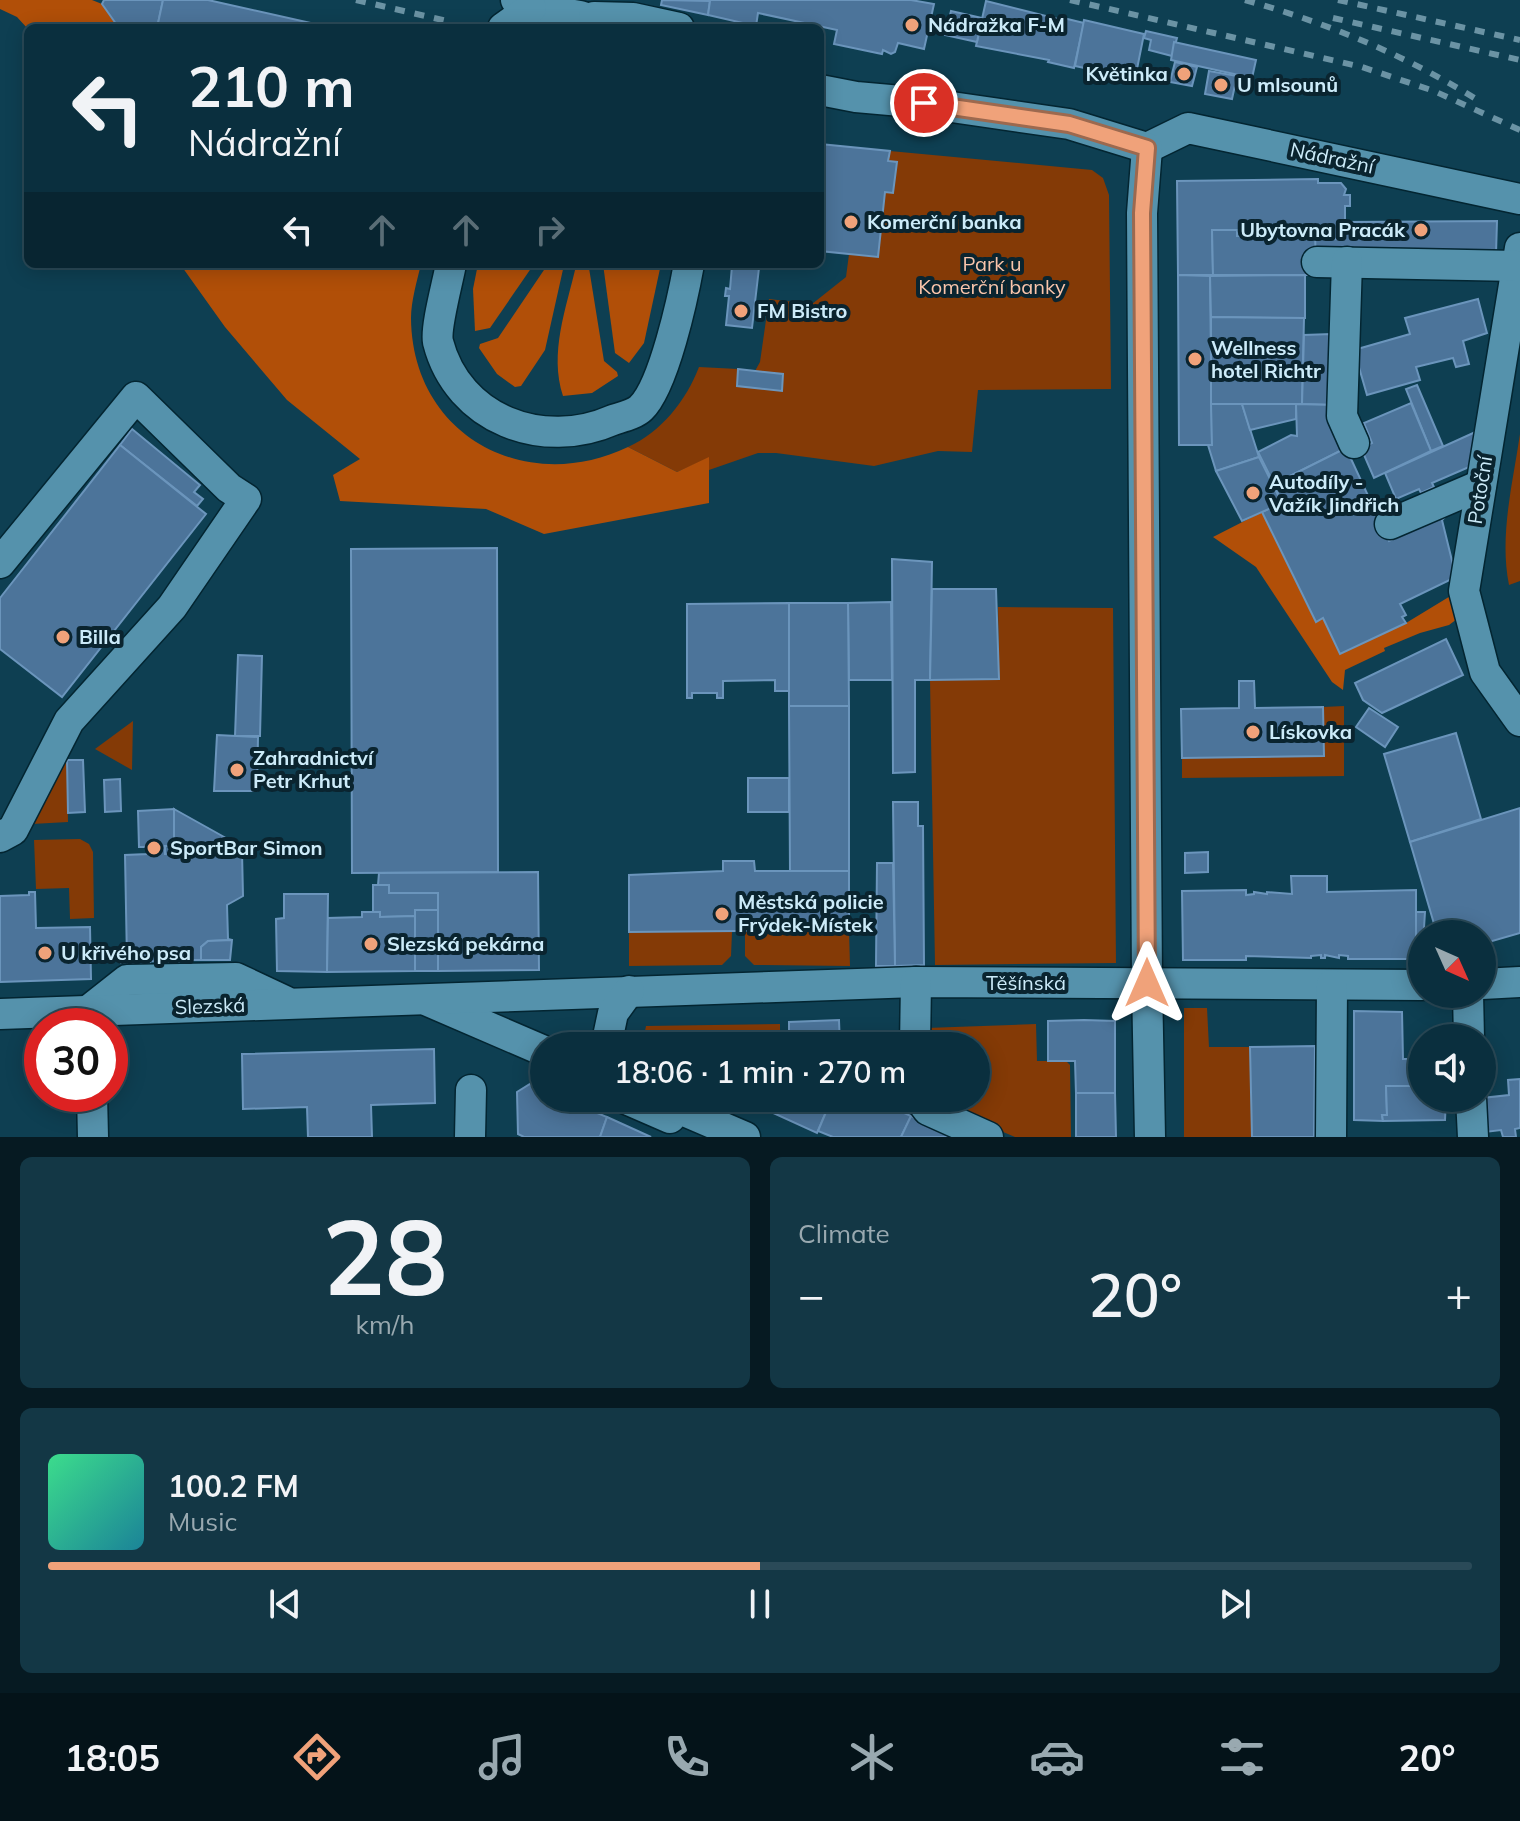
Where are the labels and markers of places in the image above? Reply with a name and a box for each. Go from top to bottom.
place label: Nádražka F-M [928,12,1065,37]
marker: Nádražka F-M [903,16,921,34]
place label: Květinka [1085,61,1168,86]
marker: Květinka [1175,65,1193,83]
pin [890,69,958,137]
place label: U mlsounů [1237,72,1338,97]
marker: U mlsounů [1212,76,1230,94]
place label: Komerční banka [867,209,1022,234]
marker: Komerční banka [842,213,860,231]
place label: Ubytovna Pracák [1240,217,1406,242]
marker: Ubytovna Pracák [1412,221,1430,239]
place label: FM Bistro [757,298,848,323]
marker: FM Bistro [732,302,750,320]
place label: Wellness hotel Richtr [1211,335,1321,383]
marker: Wellness hotel Richtr [1186,350,1204,368]
place label: Autodíly - Važík Jindřich [1268,469,1399,517]
marker: Autodíly - Važík Jindřich [1244,484,1262,502]
place label: Billa [79,624,121,649]
marker: Billa [54,628,72,646]
place label: Lískovka [1269,719,1352,744]
marker: Lískovka [1244,723,1262,741]
place label: Zahradnictví Petr Krhut [253,745,375,793]
marker: Zahradnictví Petr Krhut [228,761,246,779]
place label: SportBar Simon [170,835,323,860]
marker: SportBar Simon [145,839,163,857]
place label: Městská policie Frýdek-Místek [738,889,884,937]
marker: Městská policie Frýdek-Místek [713,905,731,923]
place label: Slezská pekárna [387,931,544,956]
marker: Slezská pekárna [362,935,380,953]
place label: U křivého psa [61,940,191,965]
marker: U křivého psa [36,944,54,962]

